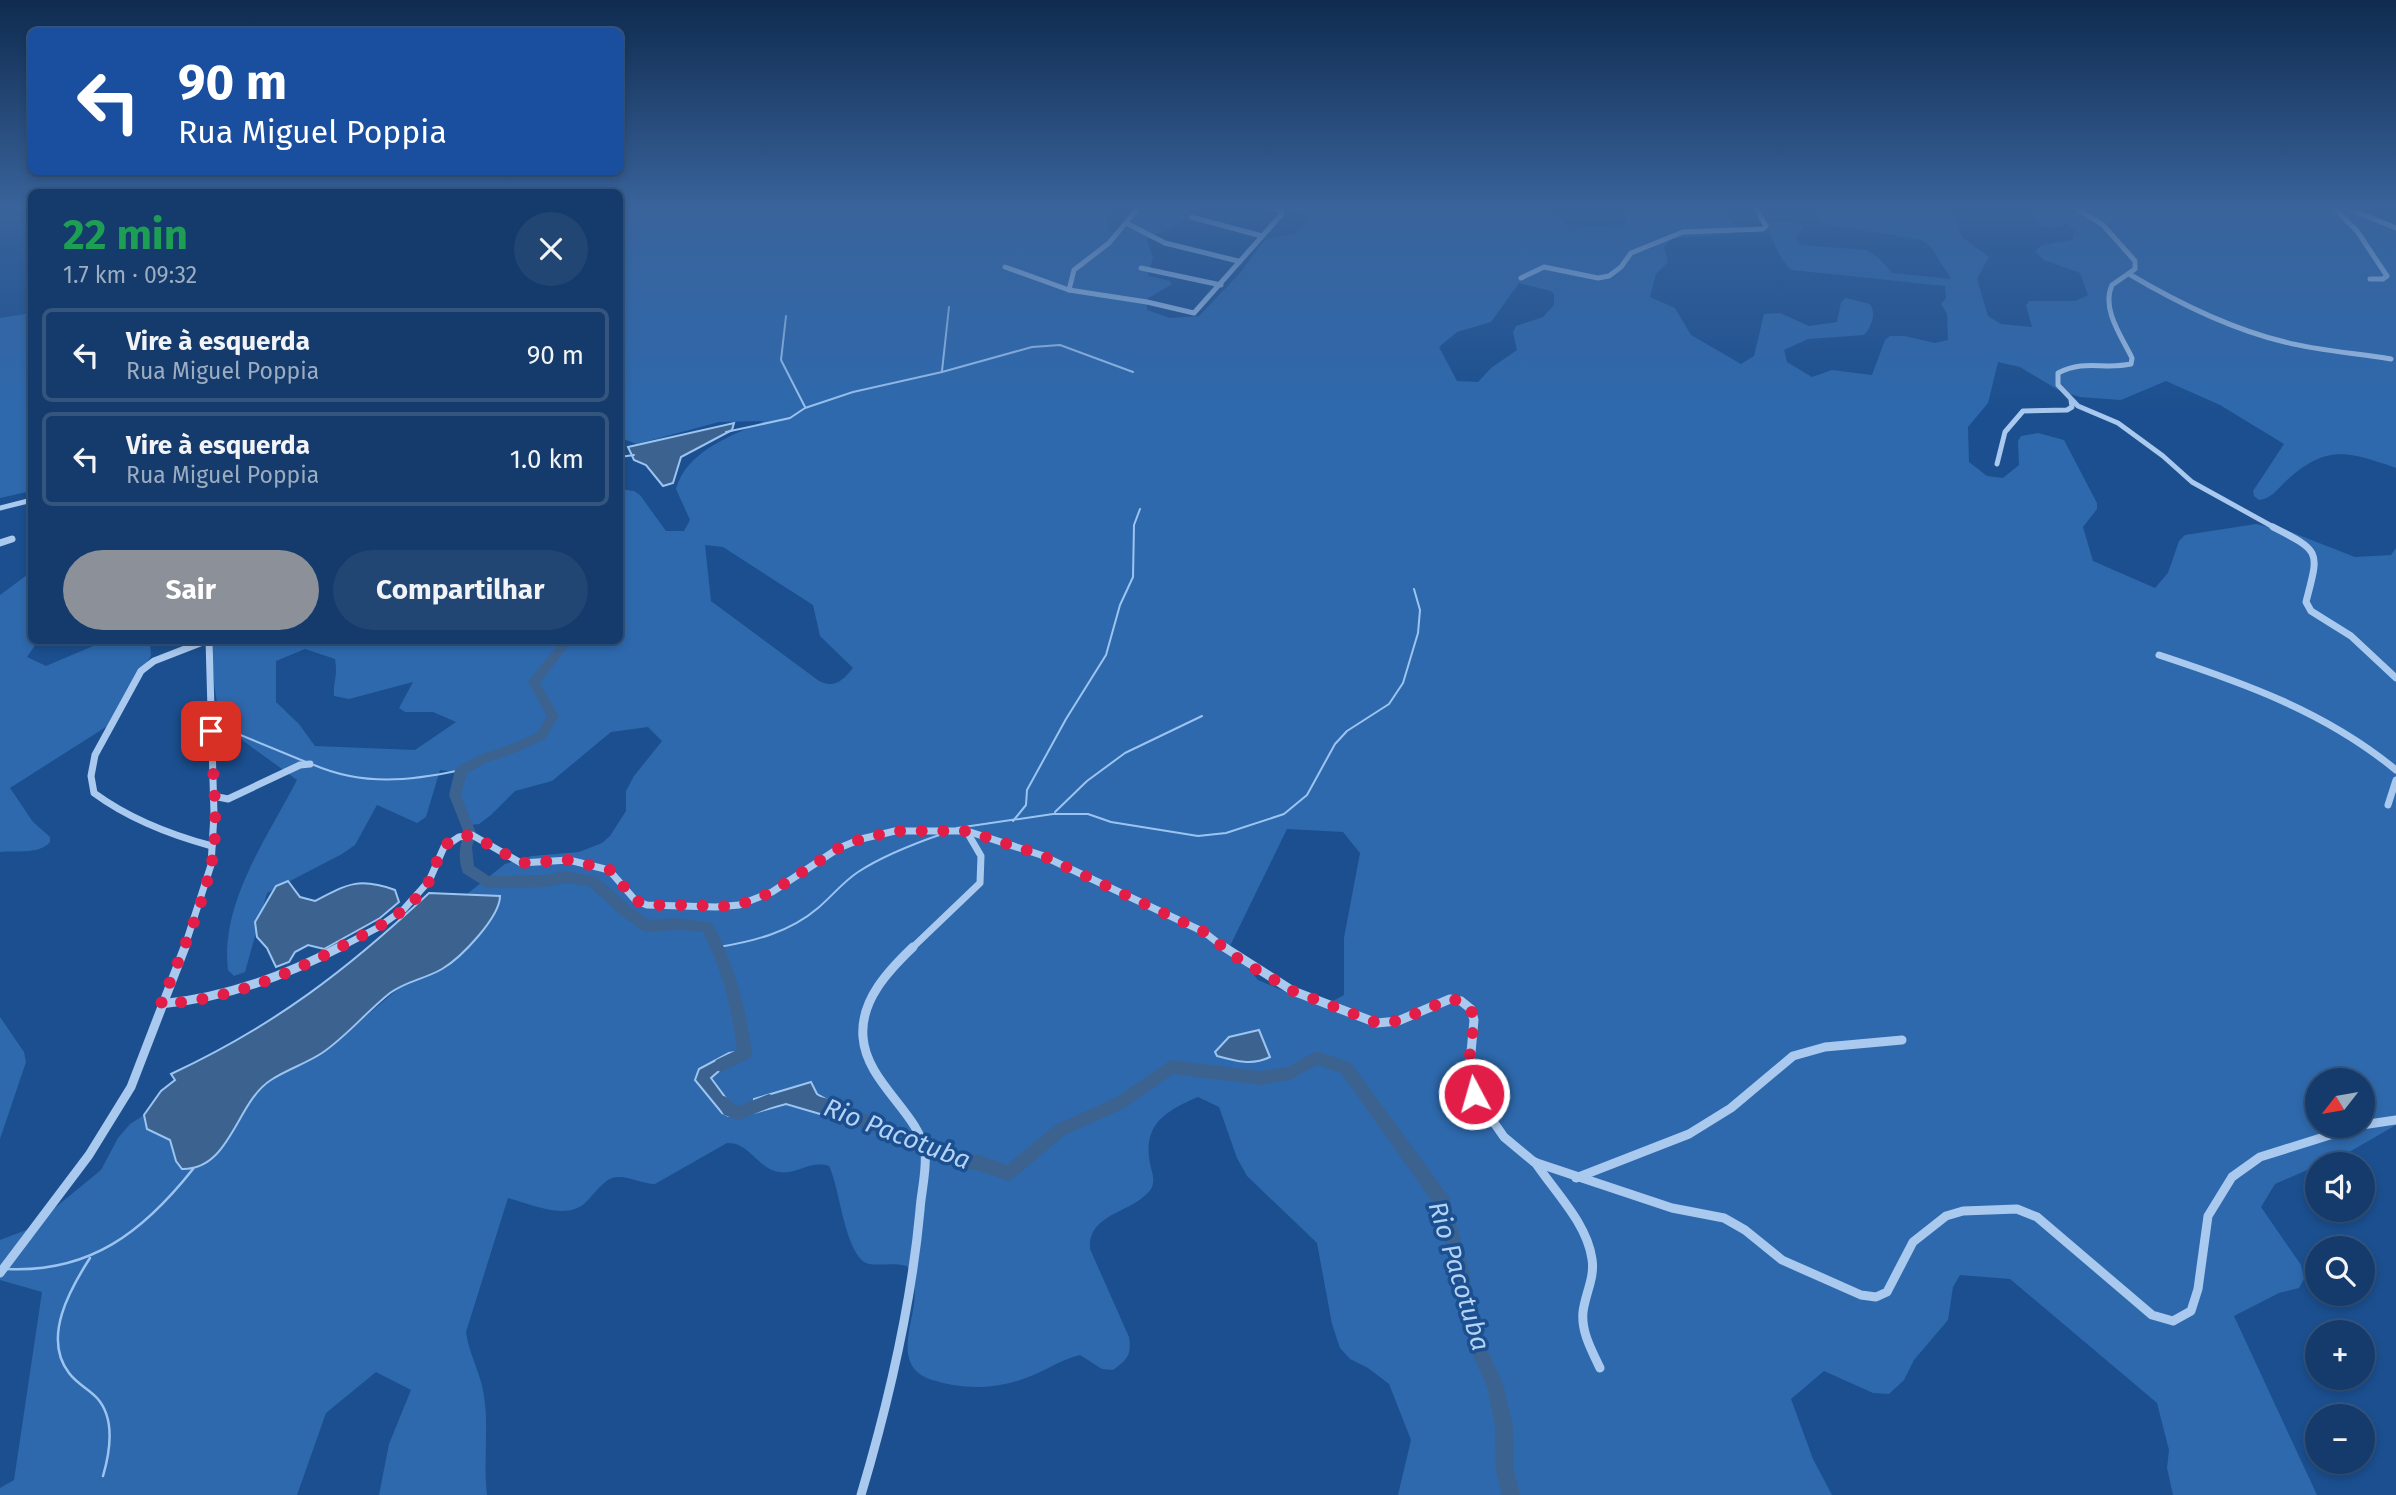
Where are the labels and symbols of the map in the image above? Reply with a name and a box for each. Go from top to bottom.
pin [181,701,241,761]
position arrow [1437,1057,1511,1131]
north arrow [2305,1068,2375,1138]
water label: Rio Pacotuba [819,1092,975,1176]
water label: Rio Pacotuba [1422,1198,1496,1354]

